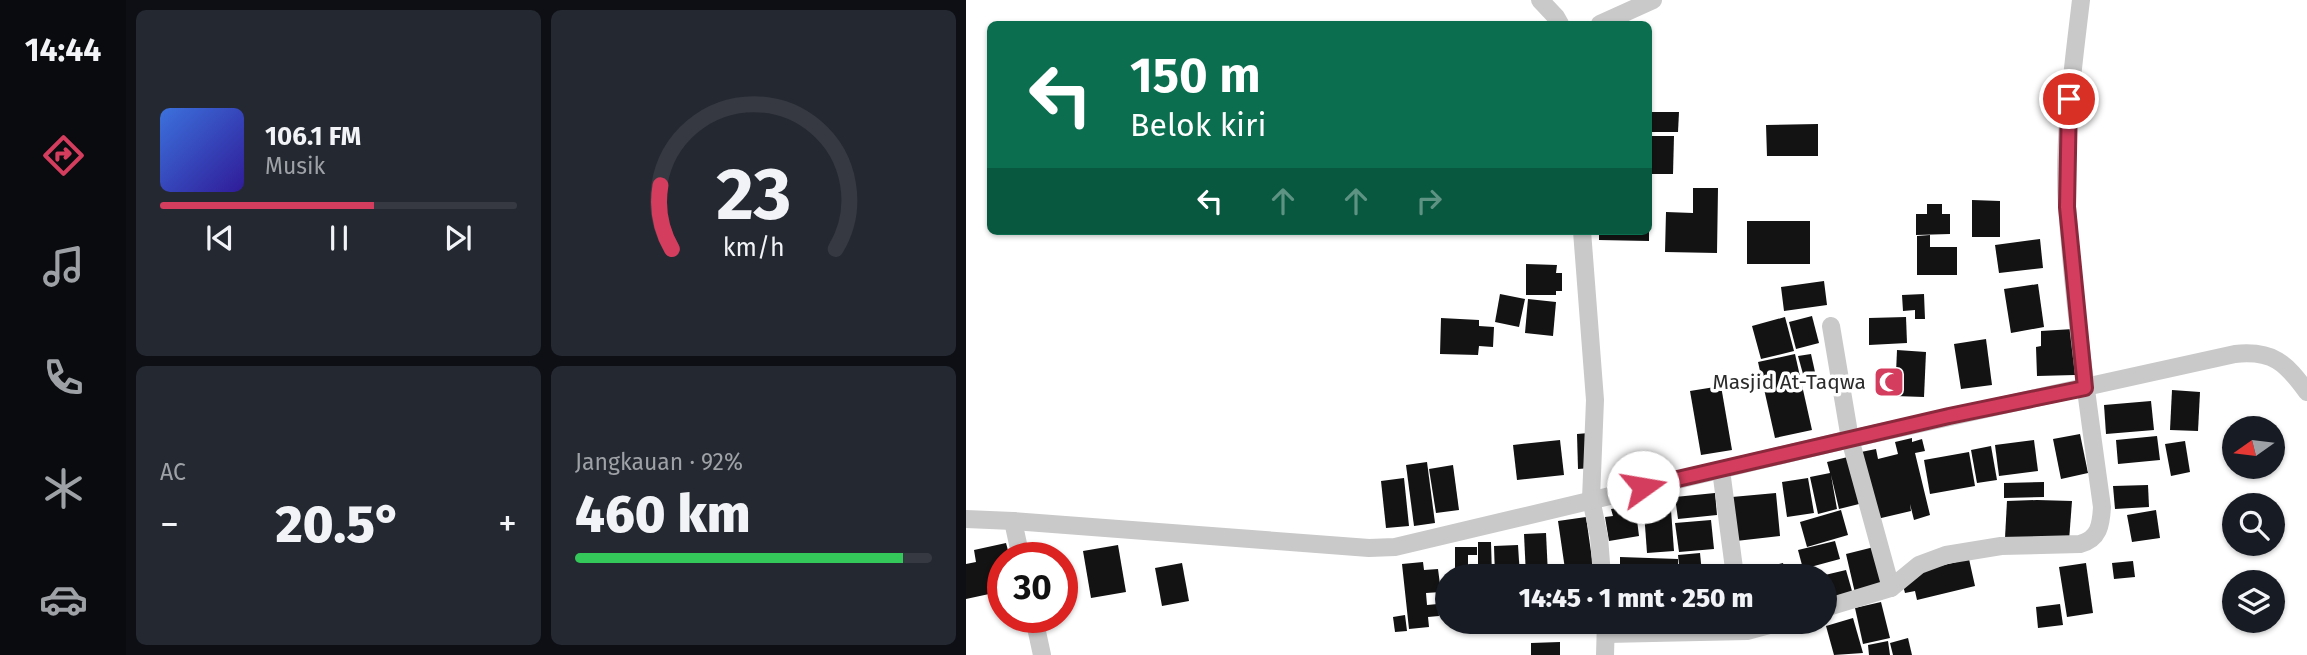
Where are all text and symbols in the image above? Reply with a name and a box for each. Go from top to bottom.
text: 14:44 [25,31,101,69]
text: 150 m [1130,46,1261,105]
icon: left [1015,49,1106,140]
pin [2039,69,2099,129]
icon: arrive [2050,80,2088,118]
text: Belok kiri [1130,106,1266,144]
text: 106.1 FM [265,121,361,152]
icon: directions [39,131,88,180]
text: 23 [716,151,791,238]
text: Musik [265,152,325,180]
icon: left [1191,182,1229,220]
icon: ahead [1264,182,1302,220]
icon: ahead [1337,182,1375,220]
icon: right [1410,182,1448,220]
icon: previous [201,219,239,257]
icon: pause [320,219,358,257]
icon: next [439,219,477,257]
text: km/h [723,233,784,263]
icon: music [39,242,88,291]
icon: phone [39,353,88,402]
mosque icon: Masjid At-Taqwa [1872,365,1906,399]
place label: Masjid At-Taqwa [1713,369,1866,395]
north arrow [2222,416,2286,480]
map controls [2222,416,2285,633]
text: Jangkauan · 92% [575,448,743,476]
position arrow [1606,450,1680,524]
text: AC [160,458,186,486]
icon: climate [39,464,88,513]
text: 460 km [575,483,751,546]
text: 20.5° [276,493,402,556]
button: search [2222,493,2285,556]
text: − [160,501,179,547]
text: + [498,501,517,547]
speed limit sign: 30 [987,542,1078,633]
button: layers [2222,570,2285,633]
icon: car [39,575,88,624]
text: 14:45 · 1 mnt · 250 m [1519,583,1753,614]

